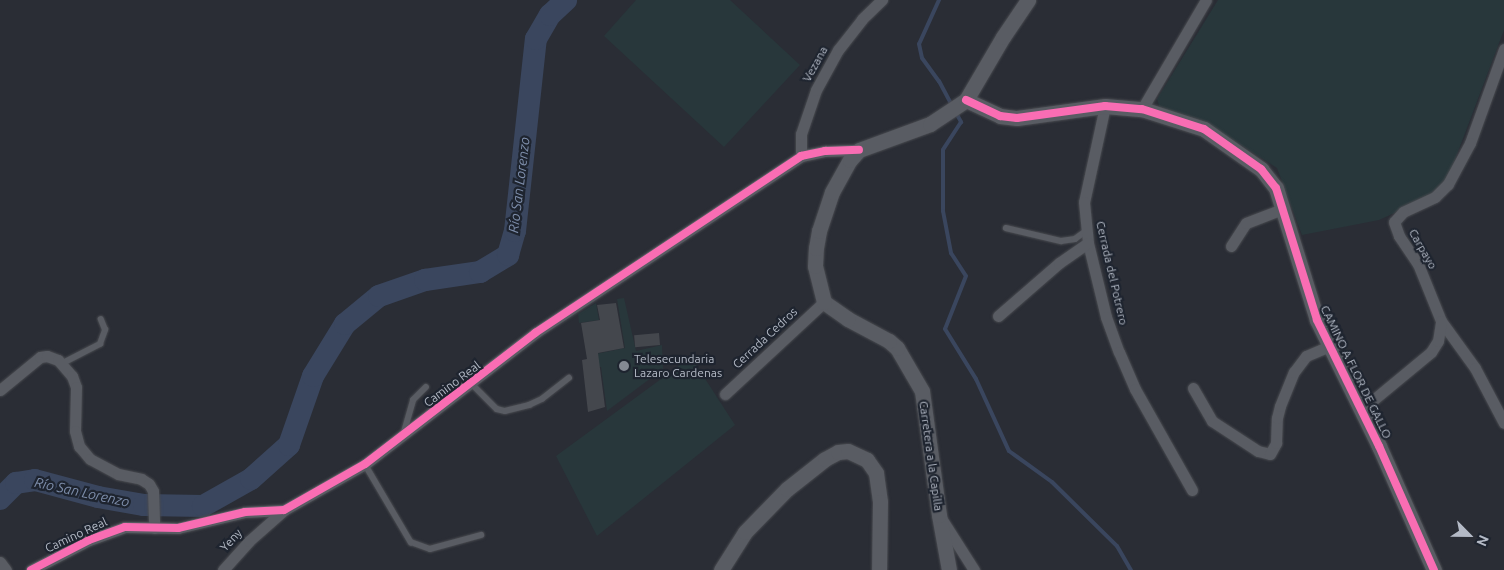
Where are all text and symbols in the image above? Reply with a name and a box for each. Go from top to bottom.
street label: Vezana [799,44,831,84]
water label: Río San Lorenzo [505,136,533,234]
street label: Cerrada del Potrero [1093,220,1131,326]
street label: Carpayo [1406,226,1440,272]
street label: CAMINO A FLOR DE GALLO [1317,303,1395,441]
street label: Cerrada Cedros [730,304,800,372]
place label: Telesecundaria Lazaro Cardenas [634,352,722,380]
street label: Camino Real [421,358,483,410]
marker: Telesecundaria Lazaro Cardenas [618,360,630,372]
street label: Carretera a la Capilla [916,400,946,512]
water label: Río San Lorenzo [33,474,131,510]
north arrow [1444,510,1494,560]
street label: Camino Real [43,514,109,556]
street label: Yeny [217,526,245,554]
text: N [1473,533,1492,549]

